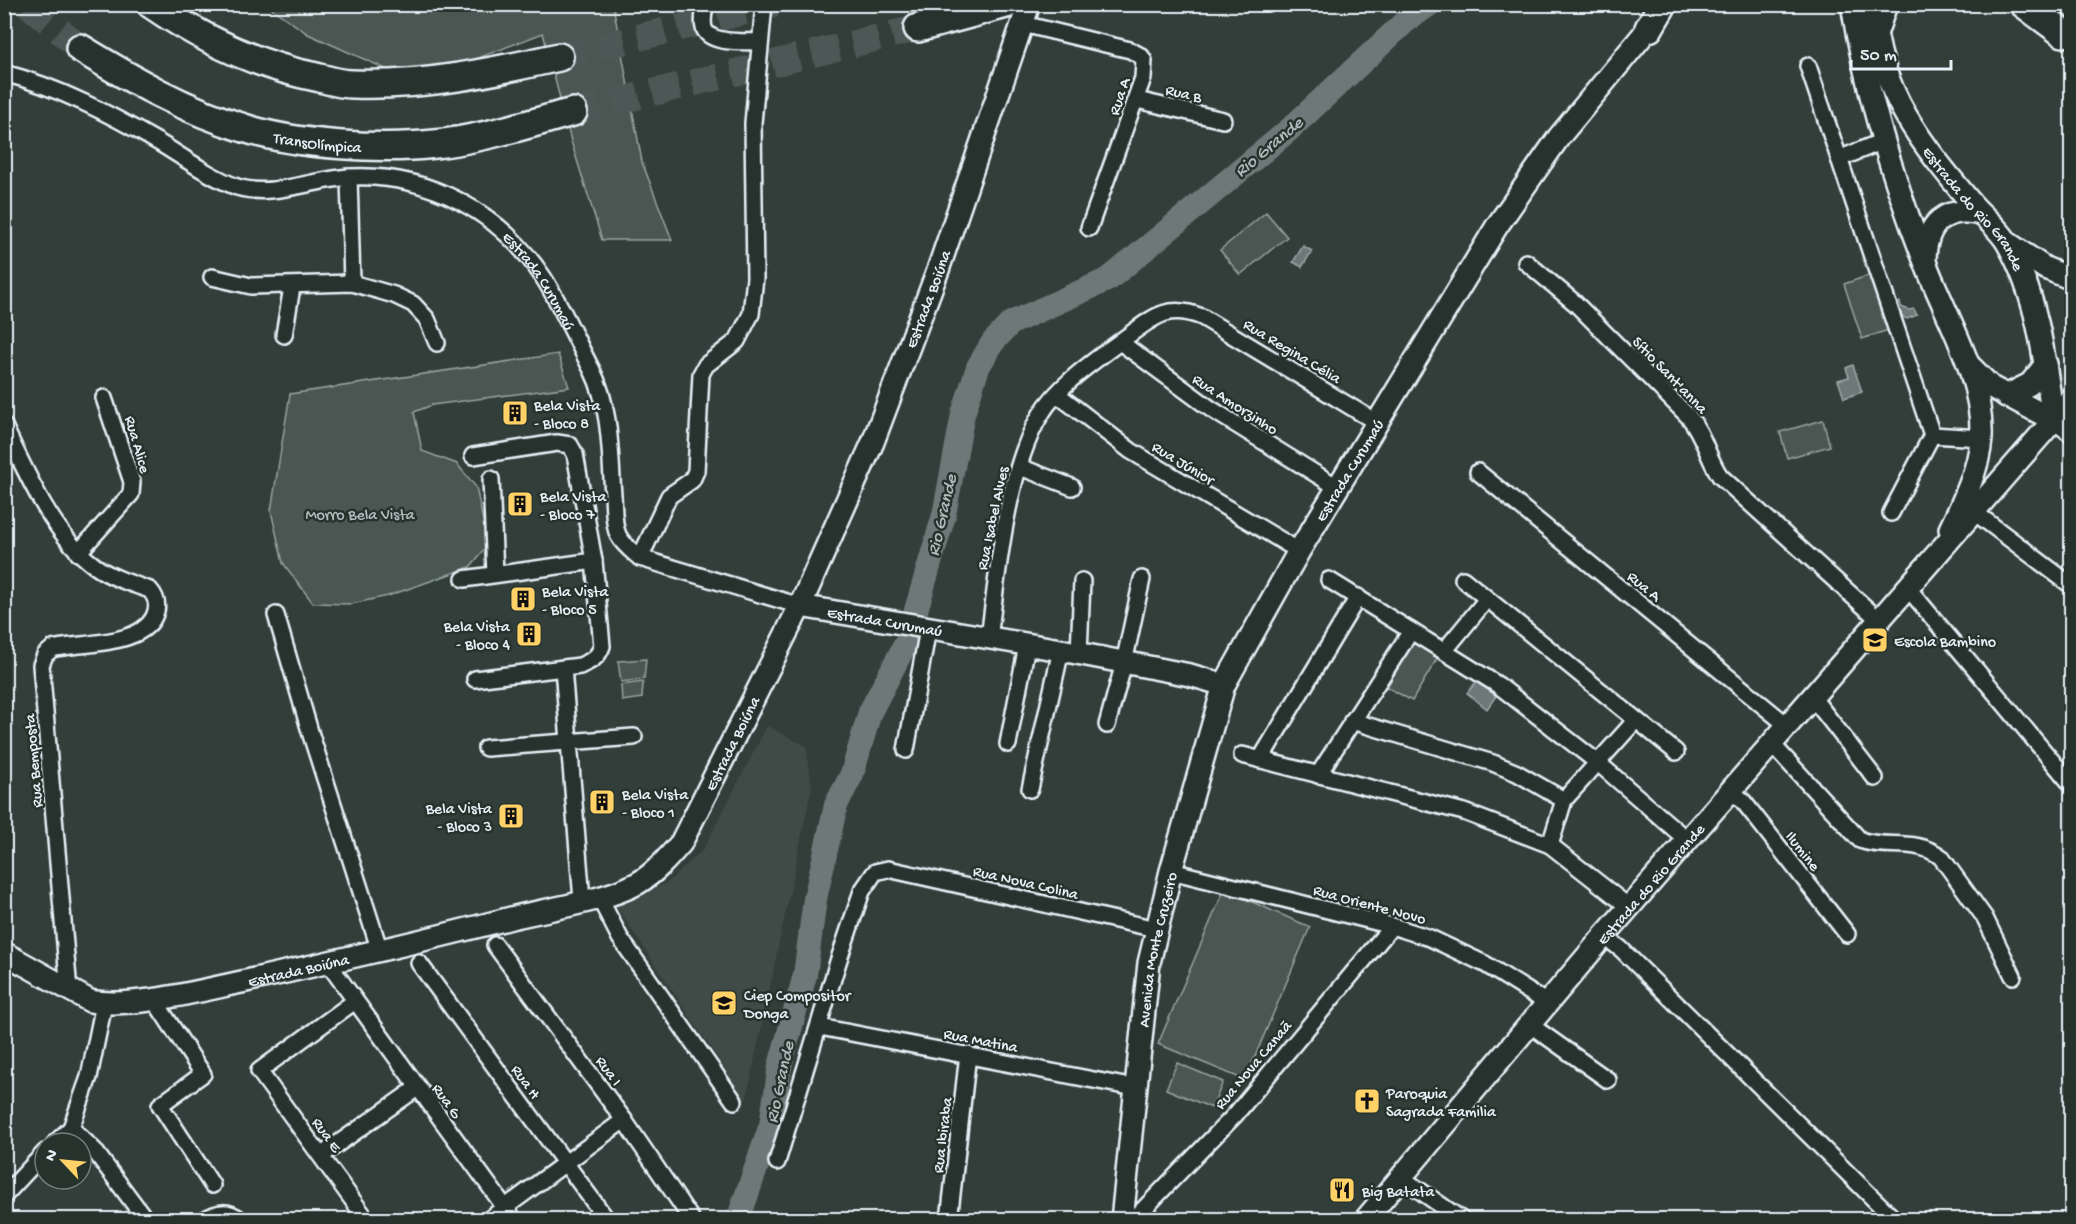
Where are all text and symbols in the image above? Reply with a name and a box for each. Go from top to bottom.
scale bar [1851,33,1952,71]
text: 50 m [1860,46,1897,67]
street label: Rua A [1106,75,1137,118]
street label: Rua B [1163,82,1204,109]
water label: Rio Grande [1231,113,1309,183]
street label: TransOlímpica [270,130,363,159]
street label: Estrada do Rio Grande [1917,144,2026,275]
street label: Estrada Curumaú [497,229,577,335]
street label: Estrada Boiúna [903,247,957,351]
street label: Rua Regina Célia [1239,316,1345,390]
street label: Sítio Sant'anna [1627,334,1711,420]
street label: Rua Amorzinho [1188,371,1281,441]
building icon: Bela Vista - Bloco 8 [500,398,530,428]
place label: Bela Vista - Bloco 8 [533,398,601,435]
street label: Rua Alice [118,414,153,477]
street label: Estrada Curumaú [1313,417,1390,526]
street label: Rua Júnior [1147,439,1218,492]
street label: Rua Isabel Alves [974,464,1015,572]
water label: Rio Grande [924,472,963,558]
building icon: Bela Vista - Bloco 7 [505,489,535,519]
place label: Bela Vista - Bloco 7 [539,489,607,526]
park label: Morro Bela Vista [305,507,416,526]
street label: Rua A [1622,568,1665,608]
building icon: Bela Vista - Bloco 5 [508,584,538,614]
place label: Bela Vista - Bloco 5 [541,584,609,621]
street label: Estrada Curumaú [825,605,944,643]
place label: Bela Vista - Bloco 4 [443,619,511,656]
building icon: Bela Vista - Bloco 4 [514,619,544,649]
school or university icon: Escola Bambino [1860,625,1890,655]
place label: Escola Bambino [1894,634,1996,653]
street label: Estrada Boiúna [703,693,766,795]
street label: Rua Bemposta [22,712,49,808]
building icon: Bela Vista - Bloco 1 [587,787,617,817]
place label: Bela Vista - Bloco 1 [621,787,689,824]
place label: Bela Vista - Bloco 3 [425,801,493,838]
building icon: Bela Vista - Bloco 3 [496,801,526,831]
street label: Estrada do Rio Grande [1595,821,1711,950]
street label: Ilumine [1780,828,1823,877]
street label: Rua Nova Colina [971,863,1081,906]
street label: Avenida Monte Cruzeiro [1136,871,1183,1029]
street label: Rua Oriente Novo [1311,882,1428,931]
street label: Estrada Boiúna [247,952,352,993]
school or university icon: Ciep Compositor Donga [709,988,739,1018]
place label: Ciep Compositor Donga [743,988,852,1025]
street label: Rua Nova Canaã [1212,1017,1298,1114]
street label: Rua Matina [942,1026,1020,1059]
water label: Rio Grande [763,1039,800,1125]
street label: Rua I [590,1053,624,1091]
street label: Rua H [505,1062,543,1105]
street label: Rua G [426,1081,465,1124]
church icon: Paroquia Sagrada Familia [1352,1086,1382,1116]
place label: Paroquia Sagrada Familia [1385,1086,1497,1123]
street label: Rua Ibiraba [930,1095,959,1174]
street label: Rua E [306,1115,345,1158]
north arrow [33,1131,93,1191]
text: N [42,1147,64,1165]
restaurant icon: Big Batata [1327,1175,1357,1205]
place label: Big Batata [1361,1184,1436,1203]

